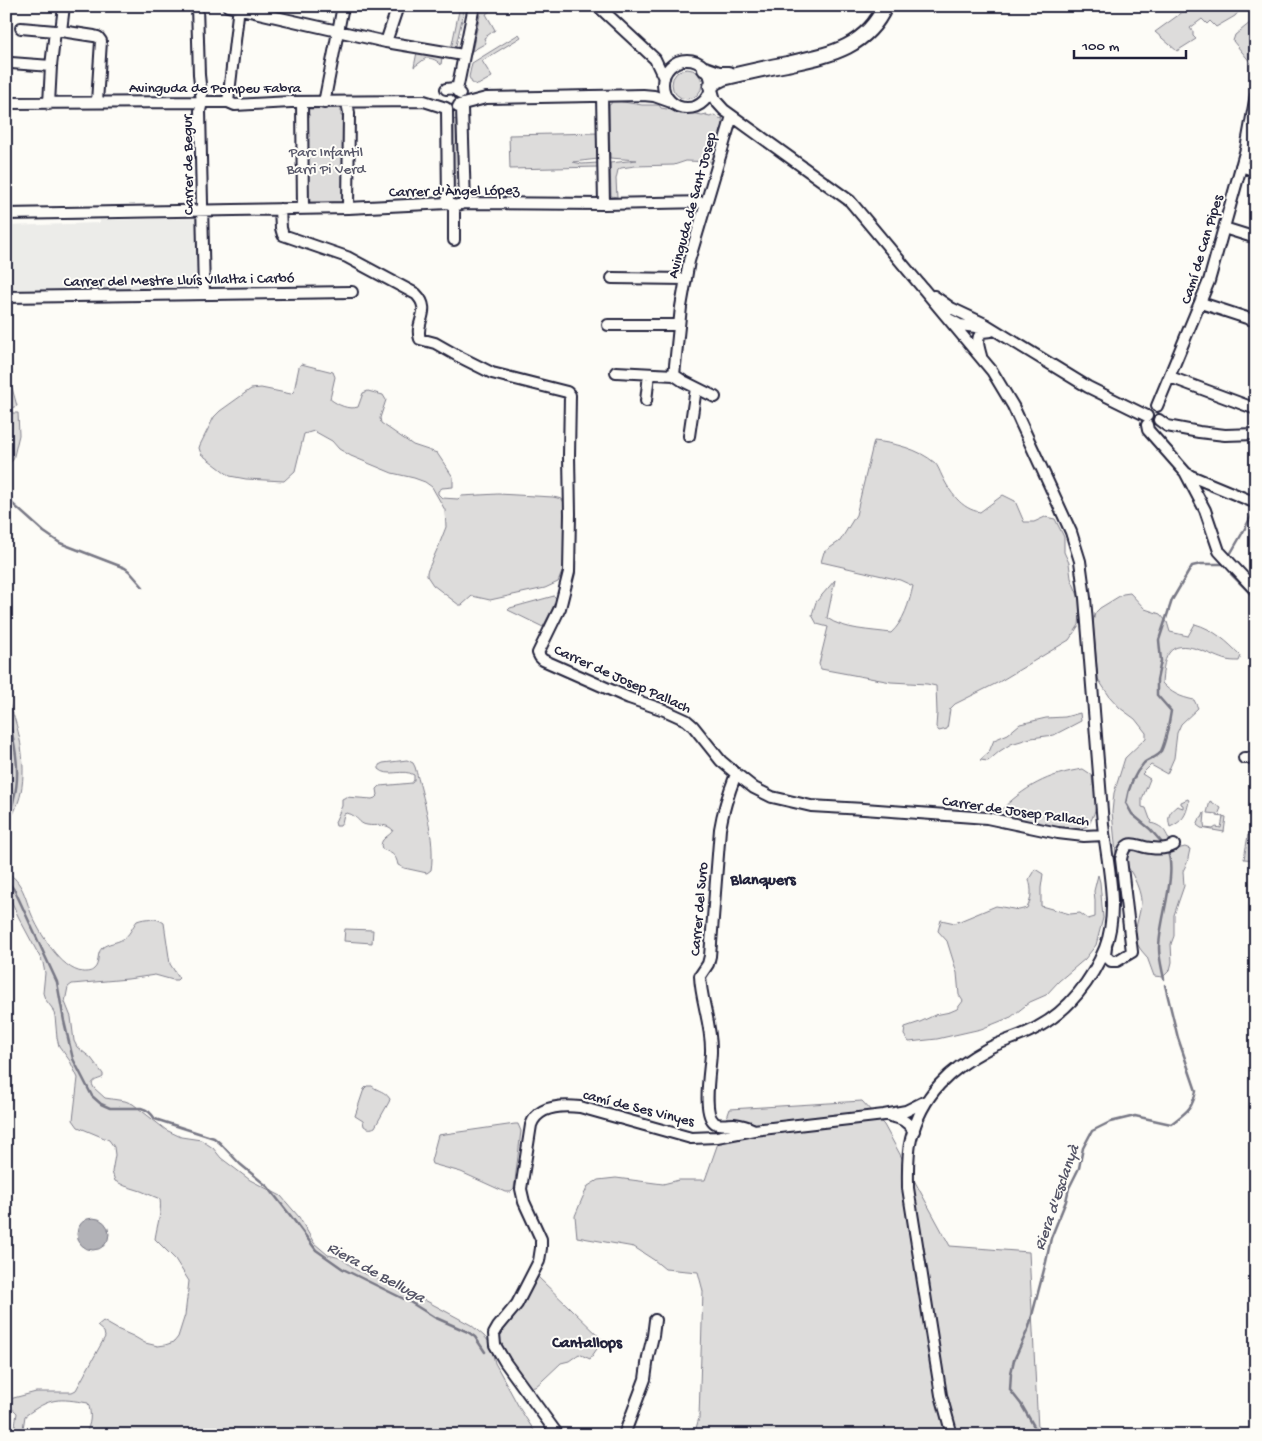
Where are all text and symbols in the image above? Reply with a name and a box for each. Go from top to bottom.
scale bar [1074,28,1187,60]
text: 100 m [1081,38,1120,56]
street label: Avinguda de Pompeu Fabra [129,80,302,98]
street label: Carrer de Begur [179,113,199,215]
street label: Avinguda de Sant Josep [665,130,721,281]
park label: Parc Infantil Barri Pi Verd [286,144,367,179]
street label: Carrer d'Àngel López [389,182,520,202]
street label: Camí de Can Pipes [1178,192,1228,306]
street label: Carrer del Mestre Lluís VIlalta i Carbó [63,270,295,292]
street label: Carrer de Josep Pallach [551,641,694,718]
street label: Carrer de Josep Pallach [941,793,1090,831]
street label: Carrer del Suro [687,861,713,957]
district label: Blanquers [729,872,797,891]
street label: camí de Ses Vinyes [581,1086,697,1132]
water label: Riera d'Esclanyà [1031,1142,1086,1253]
water label: Riera de Belluga [323,1239,428,1309]
district label: Cantallops [551,1335,623,1354]

